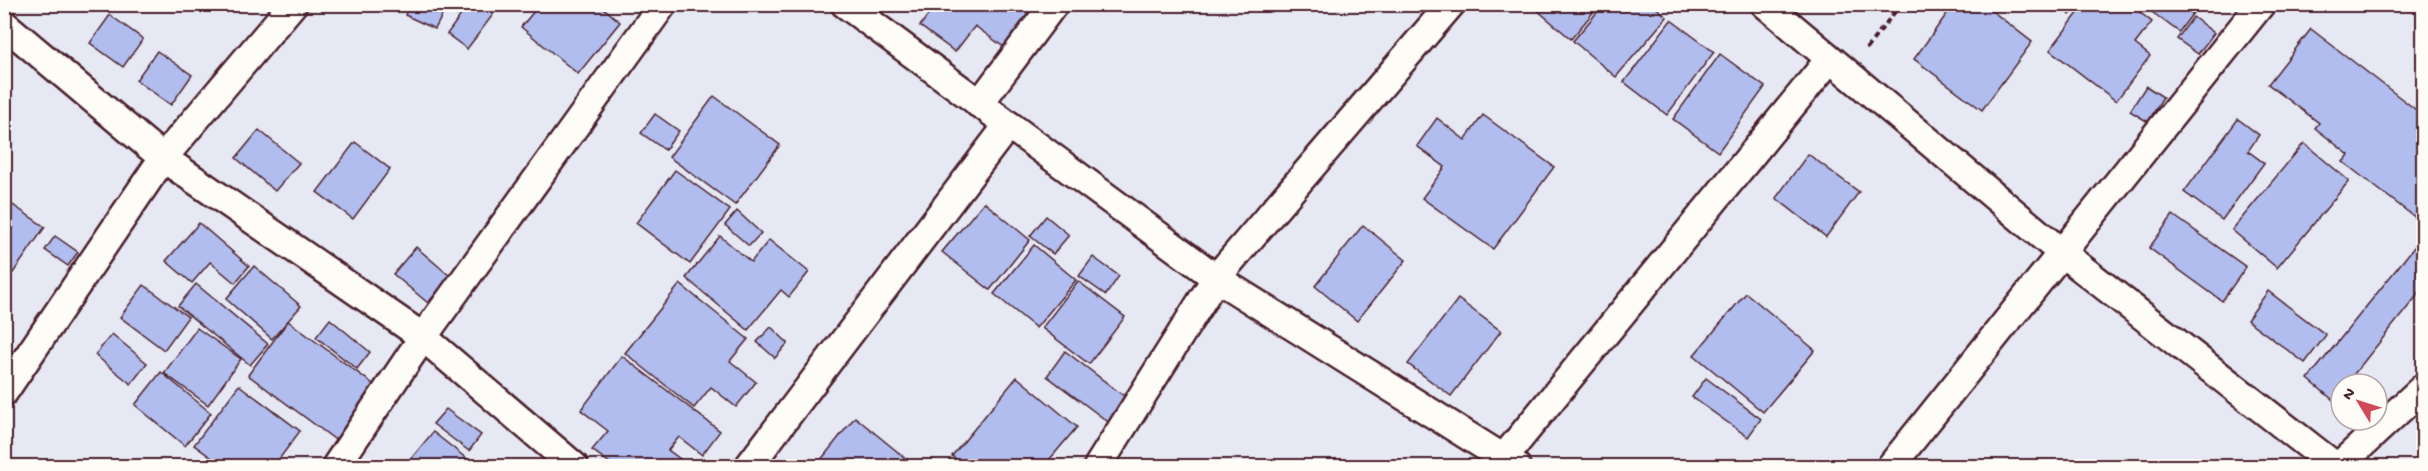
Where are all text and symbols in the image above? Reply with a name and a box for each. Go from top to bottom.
north arrow [2329,372,2389,432]
text: N [2339,385,2361,405]

